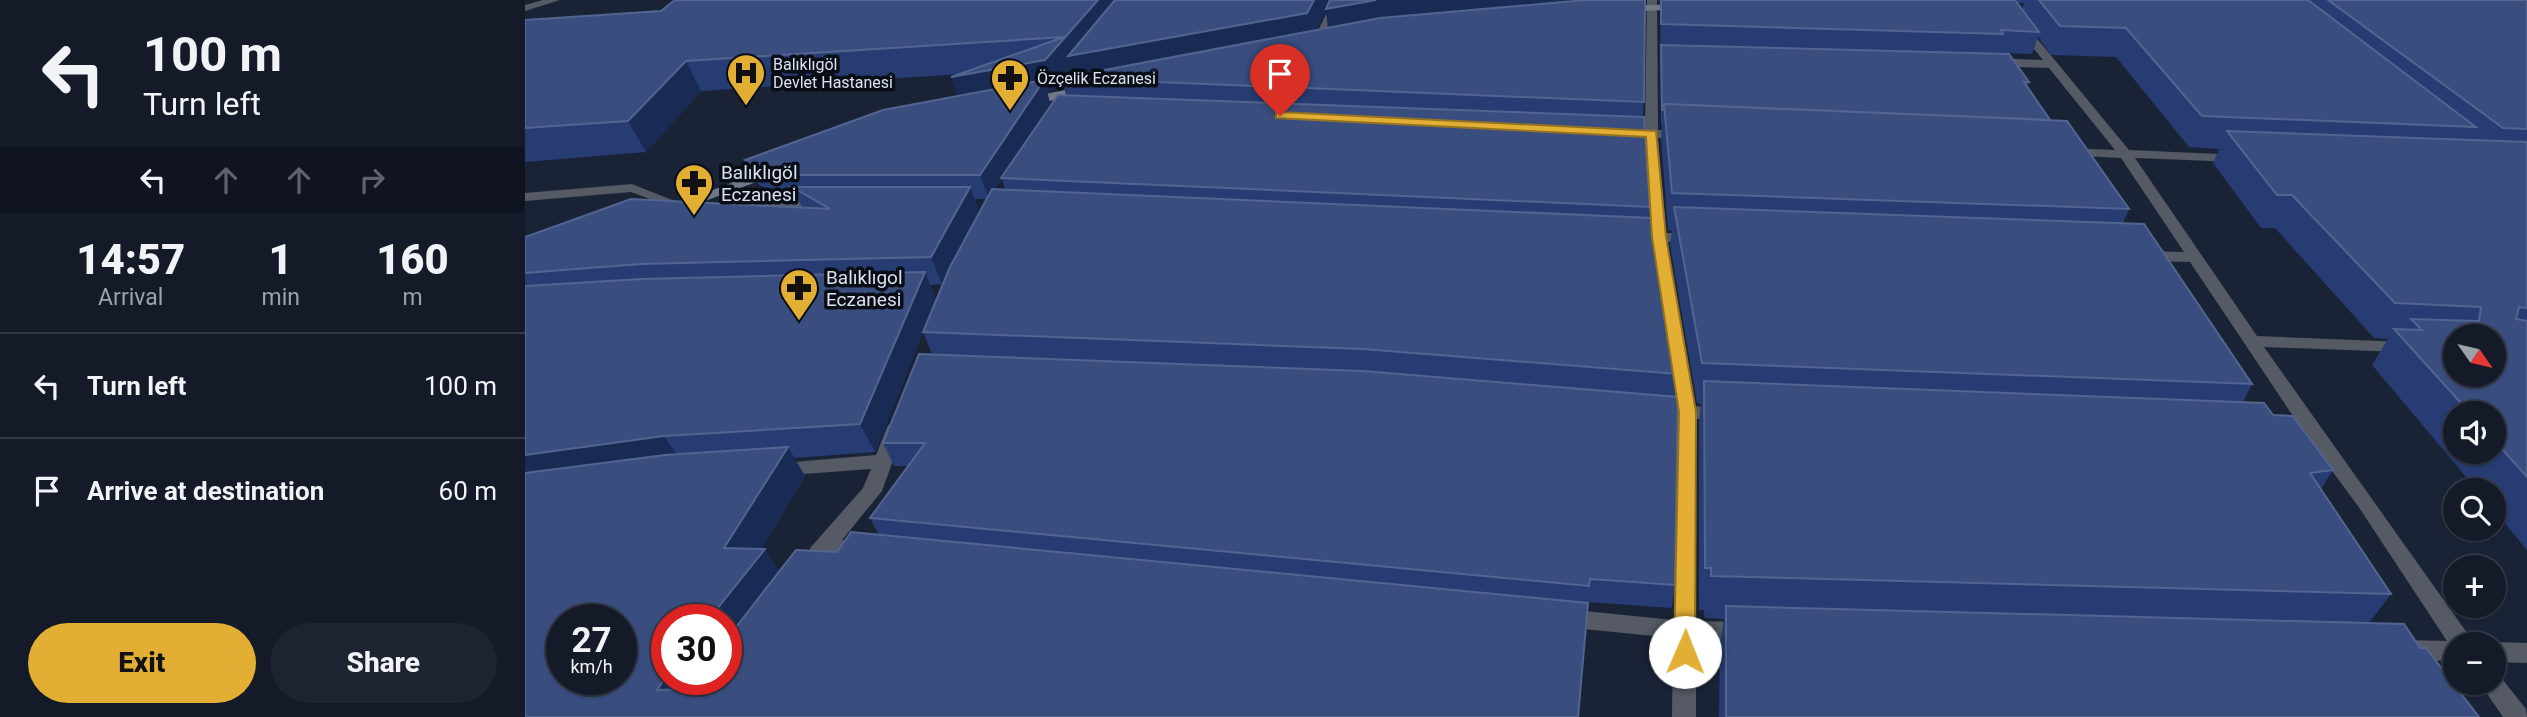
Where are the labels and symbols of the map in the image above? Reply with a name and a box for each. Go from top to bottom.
pin [1250,44,1310,116]
hospital icon: Balıklıgöl Devlet Hastanesi [725,52,767,107]
place label: Balıklıgöl Devlet Hastanesi [773,55,893,92]
pharmacy icon: Özçelik Eczanesi [989,57,1031,112]
place label: Özçelik Eczanesi [1037,69,1156,88]
place label: Balıklıgöl Eczanesi [721,161,798,206]
pharmacy icon: Balıklıgöl Eczanesi [673,162,715,217]
place label: Balıklıgol Eczanesi [826,266,903,311]
pharmacy icon: Balıklıgol Eczanesi [778,267,820,322]
north arrow [2443,324,2506,387]
speed limit sign: 30 [651,604,742,695]
position arrow [1648,615,1722,689]

